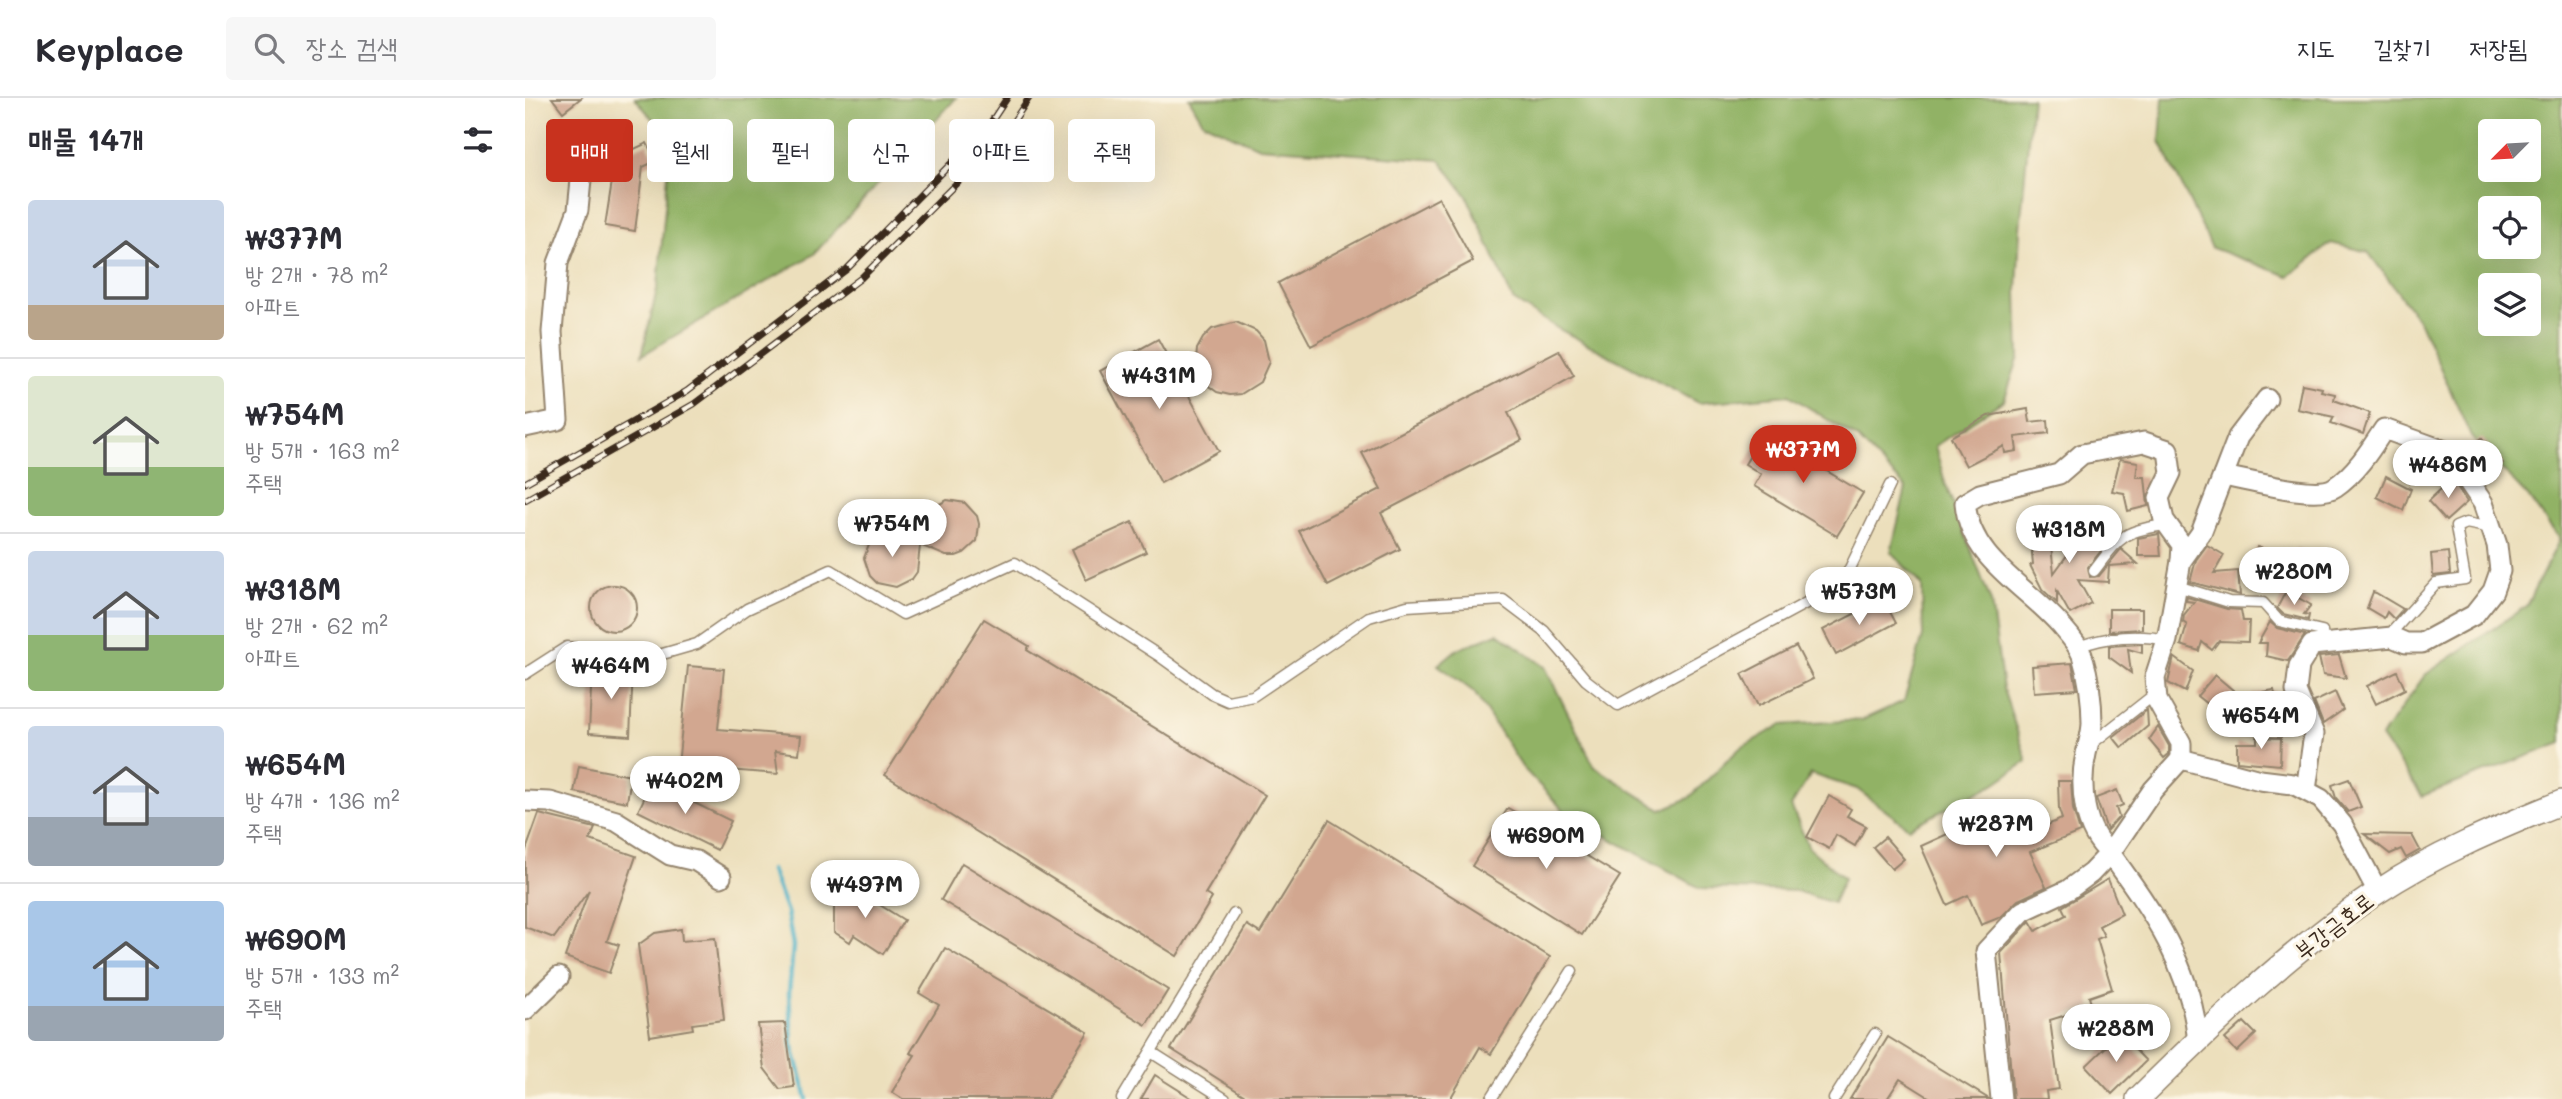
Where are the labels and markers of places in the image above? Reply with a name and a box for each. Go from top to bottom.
pin: ₩431M [1110,352,1208,411]
pin: ₩377M [1754,426,1852,485]
pin: ₩486M [2399,440,2497,500]
pin: ₩754M [843,500,941,559]
pin: ₩318M [2020,505,2118,565]
pin: ₩280M [2245,547,2343,607]
pin: ₩573M [1810,568,1908,627]
pin: ₩464M [562,642,660,701]
pin: ₩654M [2212,692,2310,751]
pin: ₩402M [636,756,734,816]
pin: ₩287M [1947,800,2045,859]
pin: ₩690M [1497,812,1595,871]
pin: ₩497M [816,860,914,920]
pin: ₩288M [2067,1004,2165,1064]

